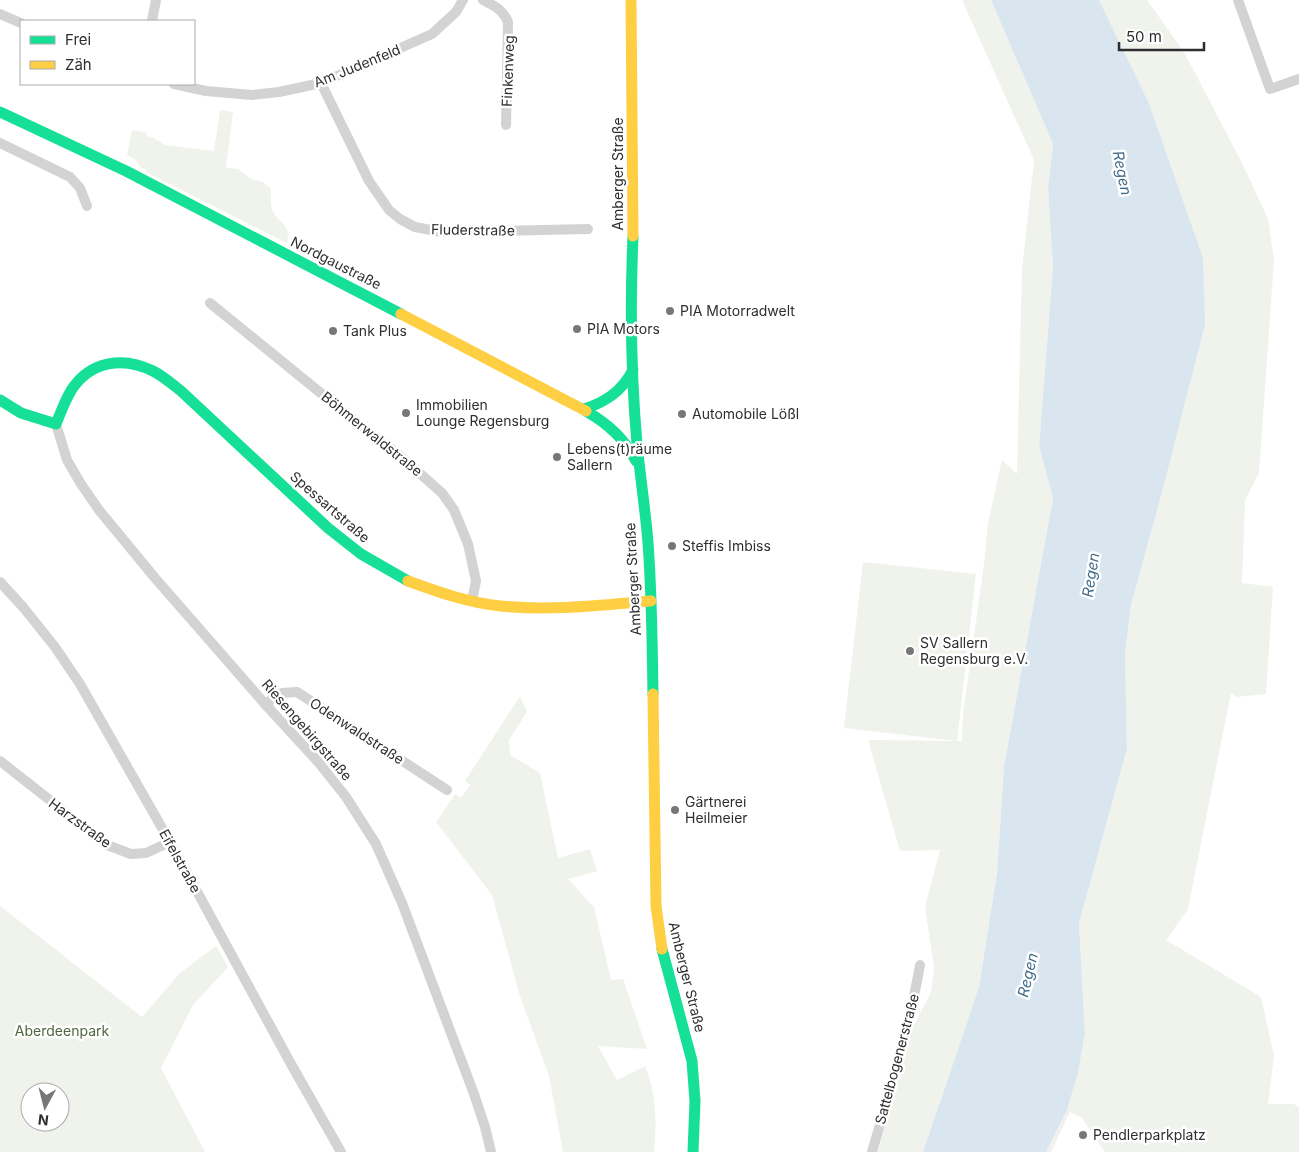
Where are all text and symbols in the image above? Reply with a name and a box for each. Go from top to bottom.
legend [20,20,195,85]
scale bar [1119,20,1204,52]
text: 50 m [1126,27,1162,46]
text: Frei [65,30,91,49]
street label: Finkenweg [498,35,517,107]
street label: Am Judenfeld [311,40,403,91]
text: Zäh [65,55,92,74]
street label: Amberger Straße [609,117,626,231]
water label: Regen [1109,149,1136,197]
street label: Fluderstraße [431,220,515,239]
street label: Nordgaustraße [288,232,384,293]
place label: PIA Motorradwelt [680,302,795,319]
marker: PIA Motorradwelt [664,305,676,317]
place label: PIA Motors [587,320,660,337]
place label: Tank Plus [343,322,407,339]
marker: PIA Motors [571,323,583,335]
marker: Tank Plus [327,325,339,337]
street label: Böhmerwaldstraße [318,388,426,479]
place label: Immobilien Lounge Regensburg [416,396,549,429]
place label: Automobile Lößl [692,405,799,422]
marker: Immobilien Lounge Regensburg [400,407,412,419]
marker: Automobile Lößl [676,408,688,420]
place label: Lebens(t)räume Sallern [567,440,672,473]
marker: Lebens(t)räume Sallern [551,451,563,463]
street label: Spessartstraße [287,467,374,546]
street label: Amberger Straße [621,522,644,636]
place label: Steffis Imbiss [682,537,771,554]
marker: Steffis Imbiss [666,540,678,552]
water label: Regen [1078,551,1103,599]
place label: SV Sallern Regensburg e.V. [920,634,1028,667]
marker: SV Sallern Regensburg e.V. [904,645,916,657]
street label: Riesengebirgstraße [259,676,356,784]
street label: Odenwaldstraße [307,694,408,767]
place label: Gärtnerei Heilmeier [685,793,748,826]
street label: Harzstraße [46,794,115,851]
marker: Gärtnerei Heilmeier [669,804,681,816]
street label: Eifelstraße [156,826,205,896]
street label: Amberger Straße [666,920,709,1034]
water label: Regen [1013,951,1042,999]
street label: Sattelbogenerstraße [871,992,922,1126]
park label: Aberdeenpark [15,1022,109,1039]
north arrow [20,1082,70,1132]
text: N [37,1111,50,1129]
place label: Pendlerparkplatz [1093,1126,1206,1143]
marker: Pendlerparkplatz [1077,1129,1089,1141]

